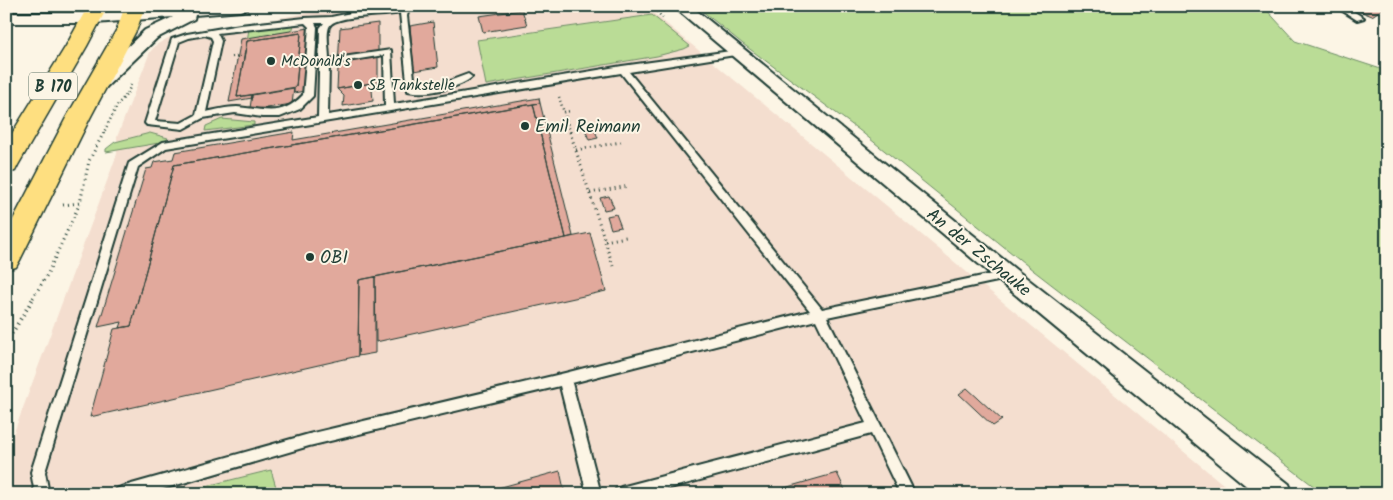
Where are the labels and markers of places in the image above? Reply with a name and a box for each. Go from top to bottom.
place label: McDonald's [281,50,351,74]
marker: McDonald's [265,55,277,67]
place label: SB Tankstelle [368,74,455,98]
marker: SB Tankstelle [352,79,364,91]
place label: Emil Reimann [535,113,641,142]
marker: Emil Reimann [519,120,531,132]
place label: OBI [320,244,348,273]
marker: OBI [304,251,316,263]

